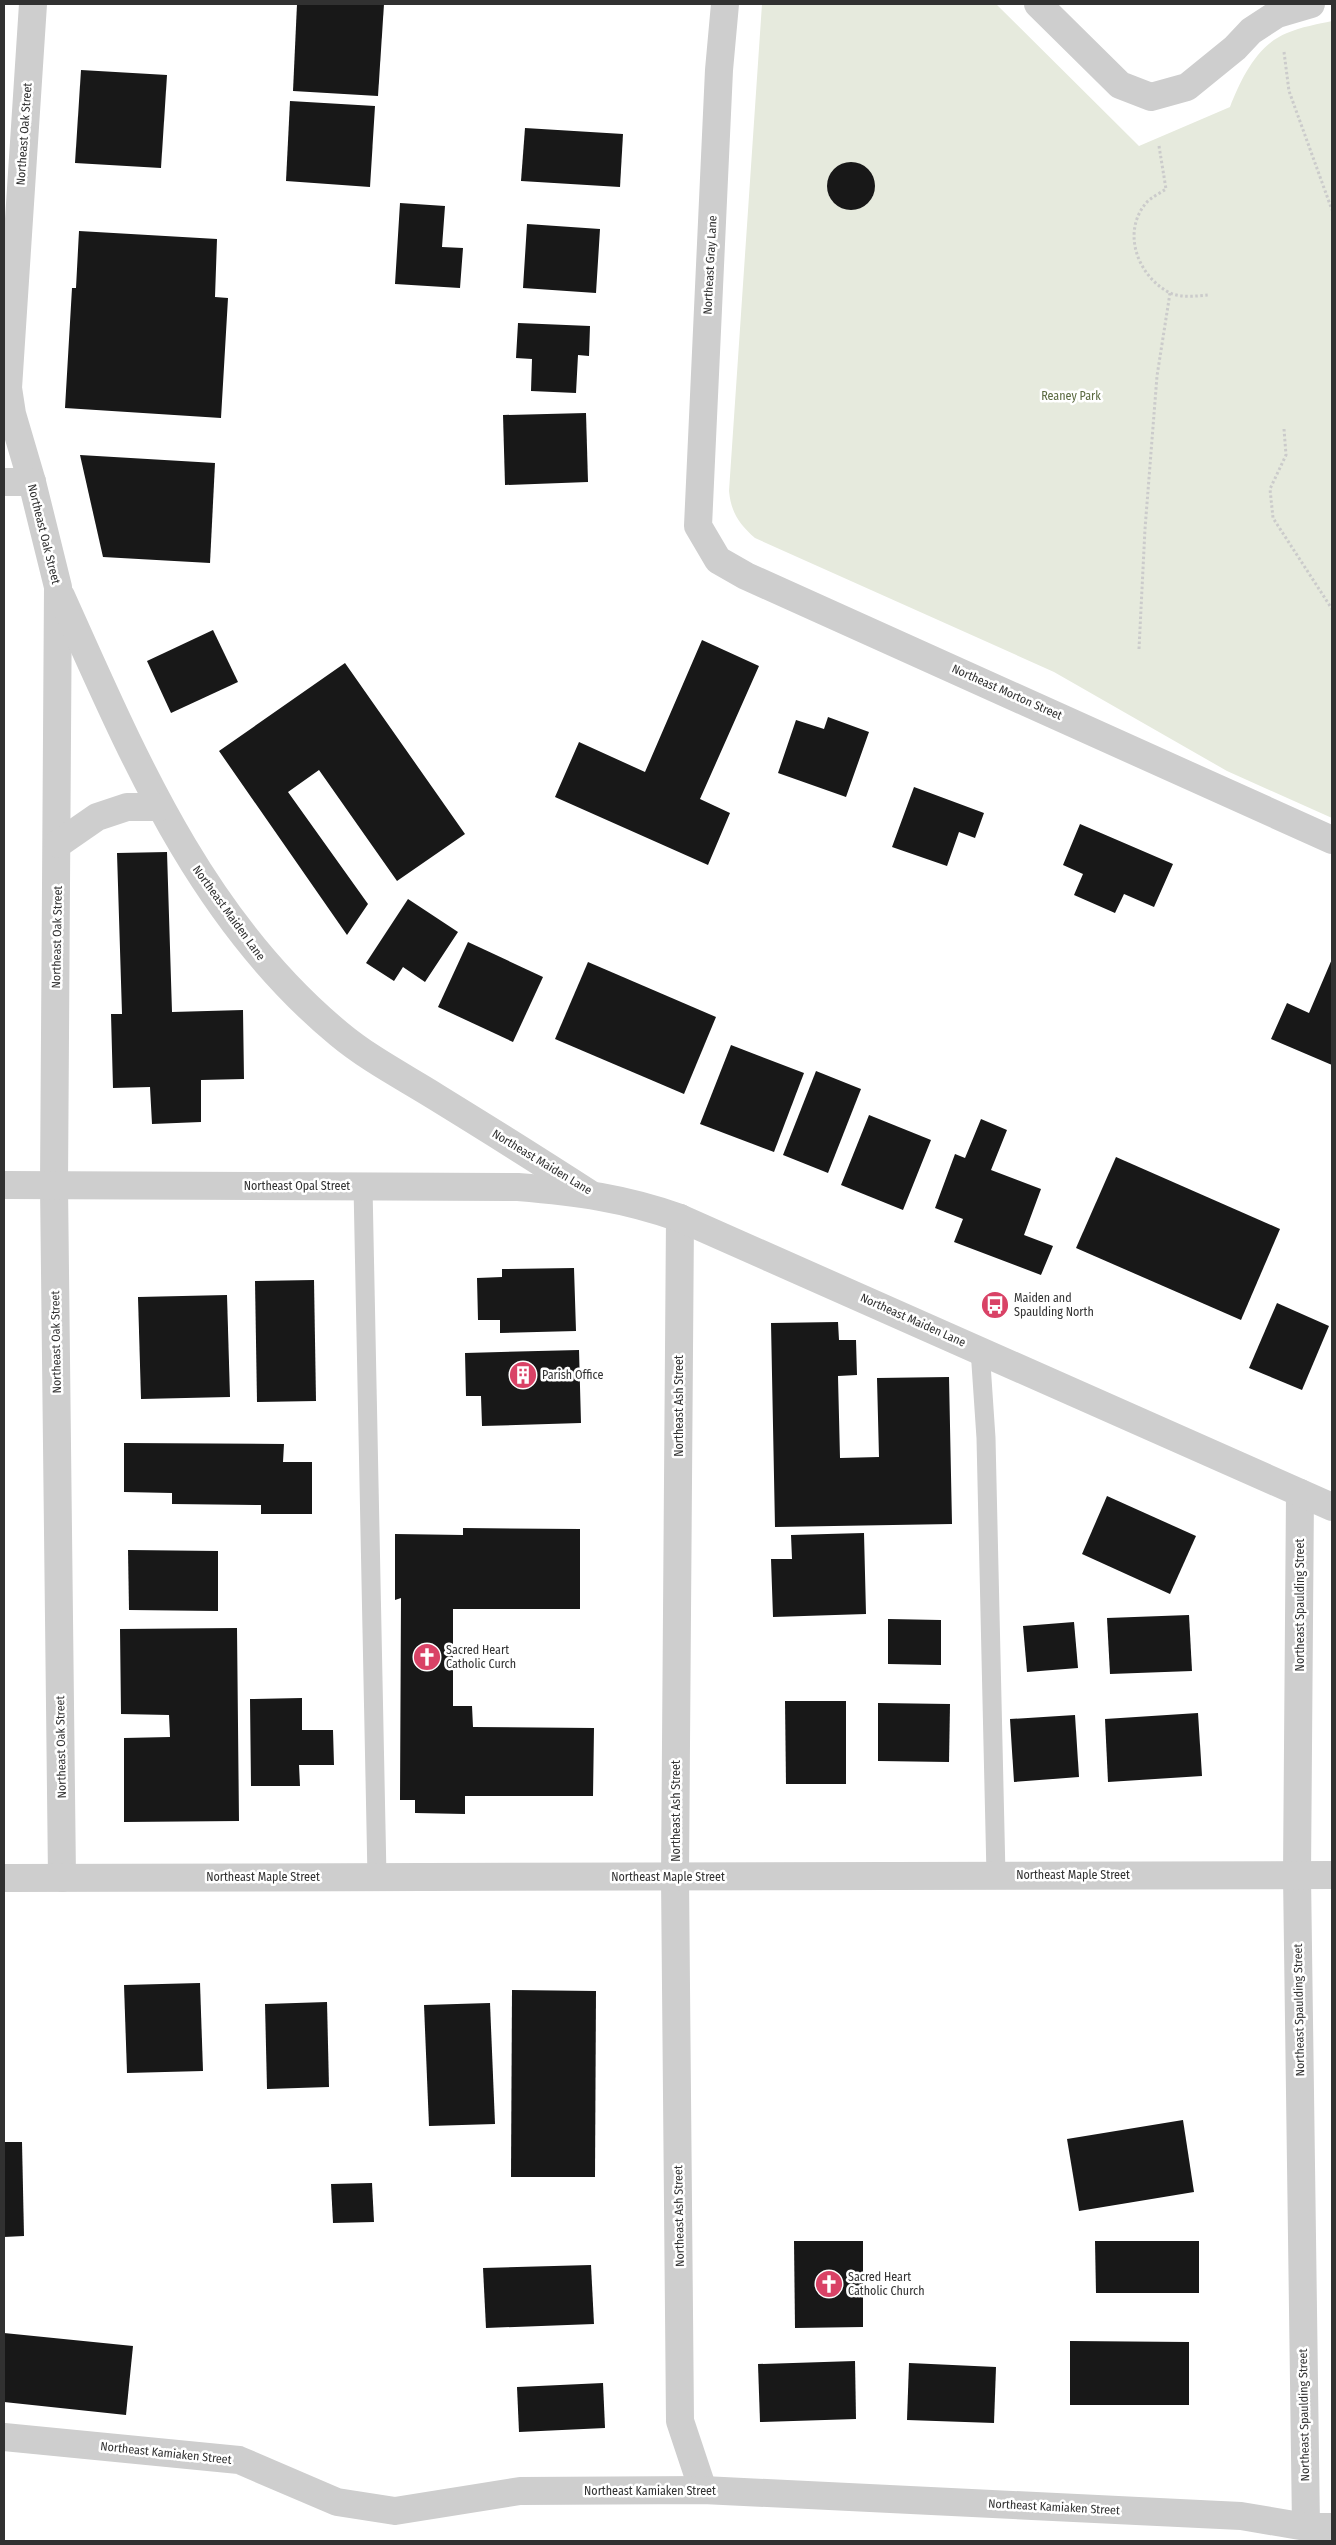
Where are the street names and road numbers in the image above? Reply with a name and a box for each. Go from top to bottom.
street label: Northeast Oak Street [13,82,35,186]
street label: Northeast Gray Lane [700,215,720,315]
street label: Northeast Oak Street [25,482,63,586]
street label: Northeast Morton Street [950,661,1064,723]
street label: Northeast Maiden Lane [190,863,268,963]
street label: Northeast Oak Street [49,885,65,988]
street label: Northeast Maiden Lane [490,1127,594,1197]
street label: Northeast Opal Street [244,1179,350,1193]
street label: Northeast Oak Street [48,1290,64,1393]
street label: Northeast Maiden Lane [858,1290,968,1350]
street label: Northeast Ash Street [672,1355,686,1457]
street label: Northeast Spaulding Street [1293,1539,1307,1671]
street label: Northeast Oak Street [53,1695,69,1798]
street label: Northeast Ash Street [669,1760,683,1862]
street label: Northeast Maple Street [1016,1868,1130,1882]
street label: Northeast Maple Street [206,1870,320,1884]
street label: Northeast Maple Street [611,1870,725,1884]
street label: Northeast Spaulding Street [1291,1943,1307,2076]
street label: Northeast Ash Street [671,2165,687,2267]
street label: Northeast Spaulding Street [1296,2348,1312,2481]
street label: Northeast Kamiaken Street [100,2439,232,2467]
street label: Northeast Kamiaken Street [584,2484,716,2498]
street label: Northeast Kamiaken Street [988,2497,1120,2517]

